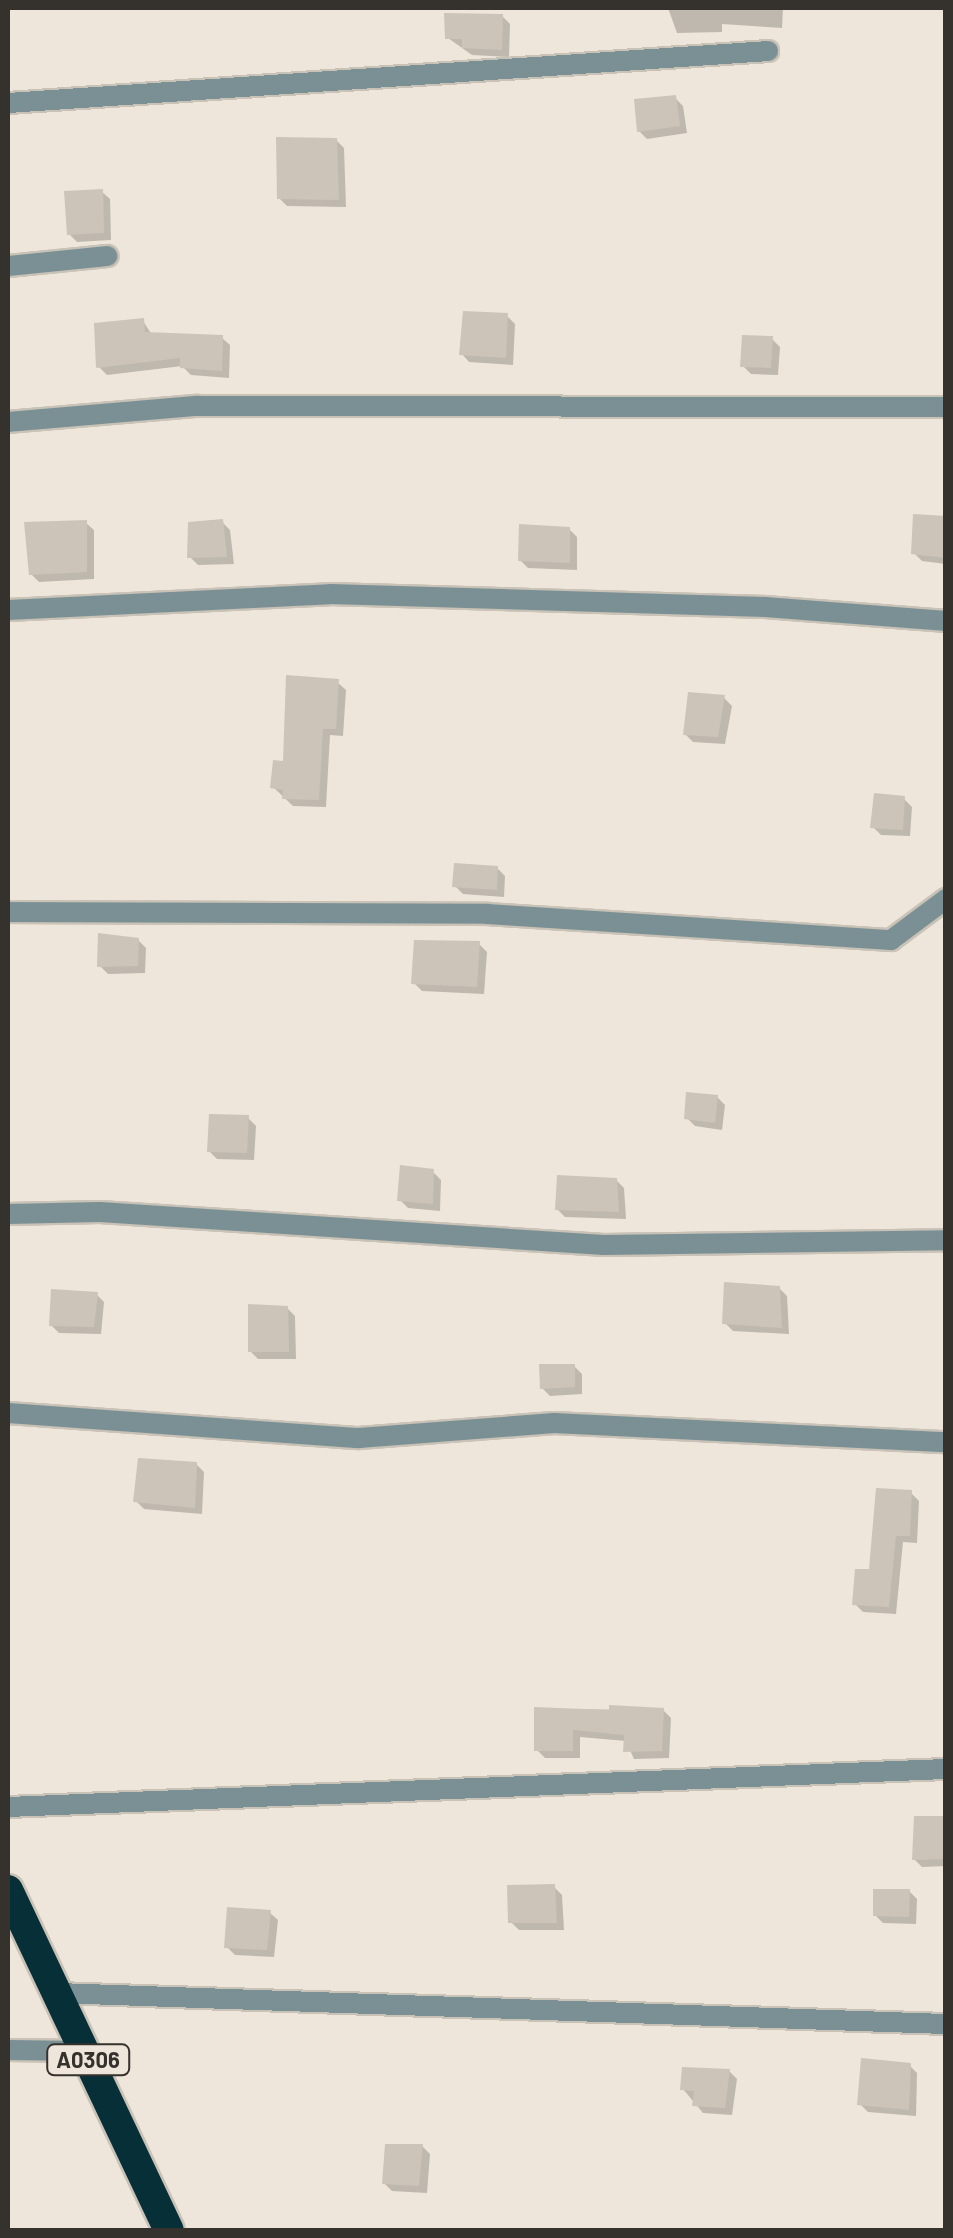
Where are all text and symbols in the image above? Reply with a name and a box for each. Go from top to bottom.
road number: A0306 [46,2043,130,2077]

